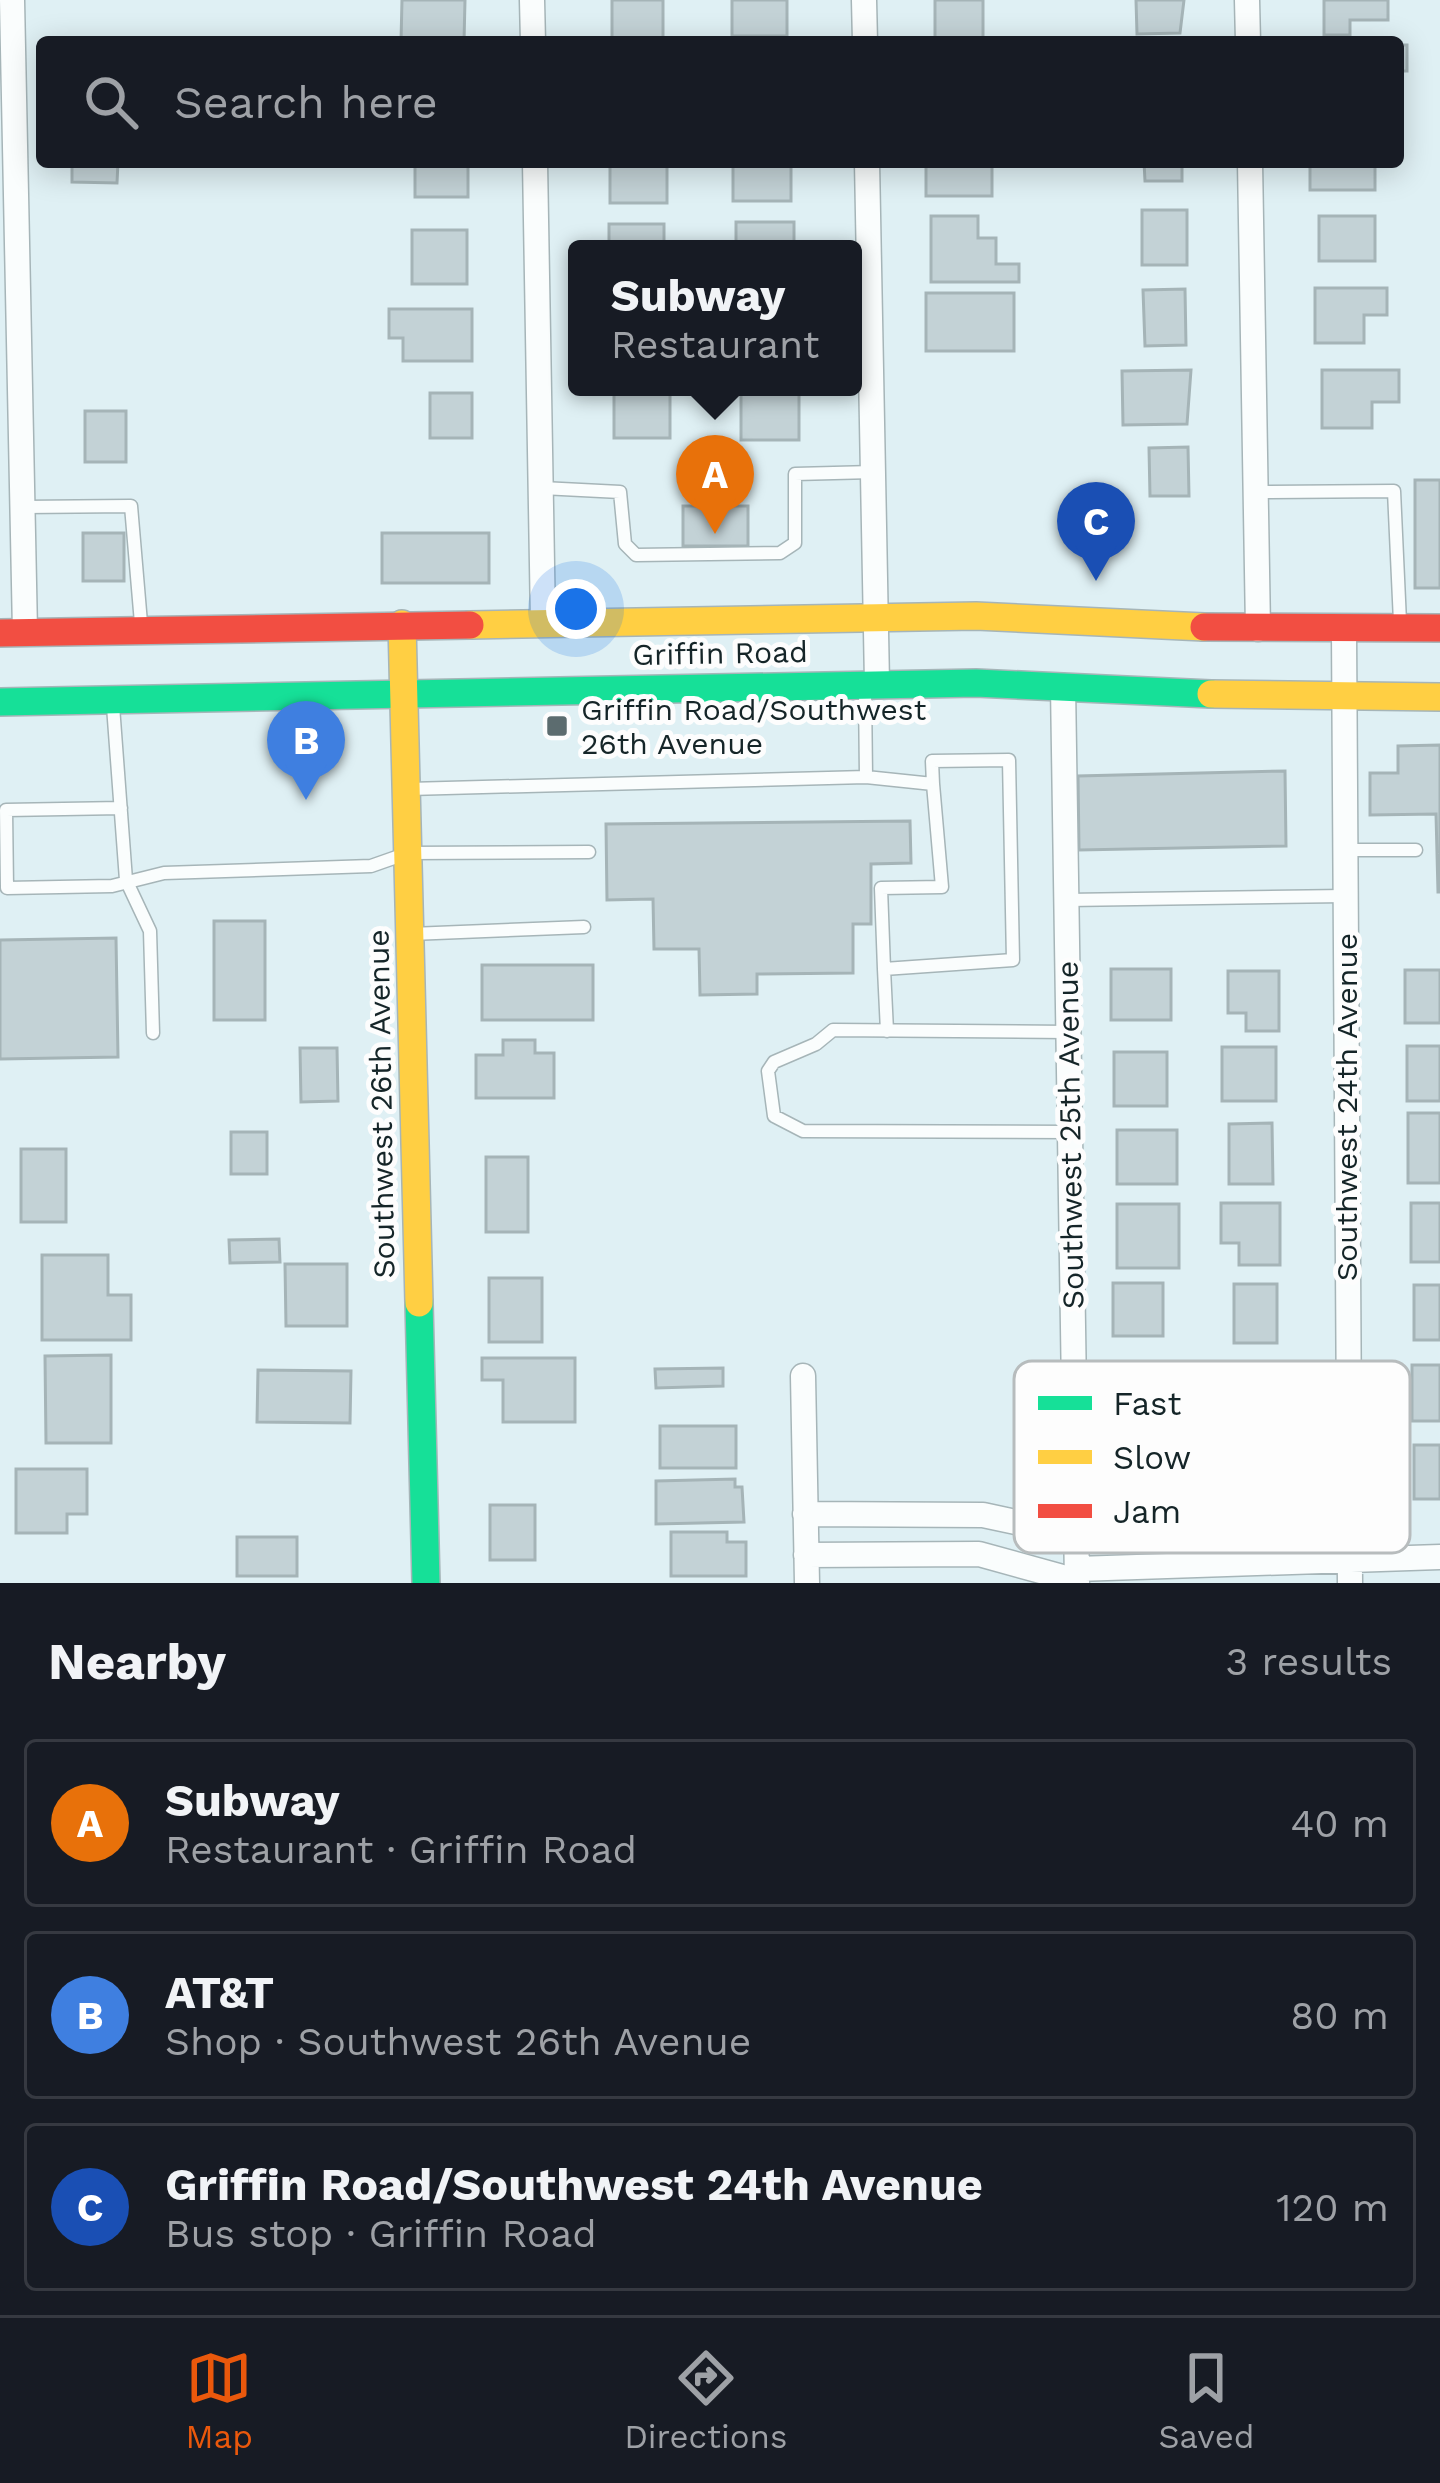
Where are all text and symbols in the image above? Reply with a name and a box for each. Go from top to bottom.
search box [36,36,1404,168]
icon: search [78,69,144,135]
text: Search here [174,76,438,129]
popup [568,240,862,396]
text: Subway [611,269,785,322]
text: Restaurant [611,322,819,367]
pin: A [676,435,754,534]
pin: C [1057,482,1135,581]
your location [546,579,606,639]
street label: Griffin Road [632,634,808,672]
place label: Griffin Road/Southwest 26th Avenue [581,692,927,761]
pin: B [267,701,345,800]
marker: Griffin Road/Southwest 26th Avenue [544,713,570,739]
street label: Southwest 26th Avenue [360,929,402,1279]
street label: Southwest 24th Avenue [1329,933,1364,1281]
street label: Southwest 25th Avenue [1049,961,1091,1309]
legend [1014,1361,1410,1553]
text: Fast [1113,1384,1182,1423]
text: Slow [1113,1438,1191,1477]
text: Jam [1113,1492,1181,1531]
text: Nearby [48,1632,226,1691]
text: 3 results [1226,1639,1392,1684]
text: Subway [165,1774,340,1827]
text: A [77,1801,103,1846]
text: 40 m [1290,1801,1389,1846]
text: Restaurant · Griffin Road [165,1827,637,1872]
text: AT&T [165,1966,274,2019]
text: B [77,1993,103,2038]
text: 80 m [1290,1993,1389,2038]
text: Shop · Southwest 26th Avenue [165,2019,751,2064]
text: Griffin Road/Southwest 24th Avenue [165,2158,983,2211]
text: C [77,2185,103,2230]
text: 120 m [1276,2185,1389,2230]
text: Bus stop · Griffin Road [165,2211,597,2256]
tab: Map [186,2345,253,2456]
tab: Directions [624,2345,787,2456]
tab: Saved [1159,2345,1254,2456]

